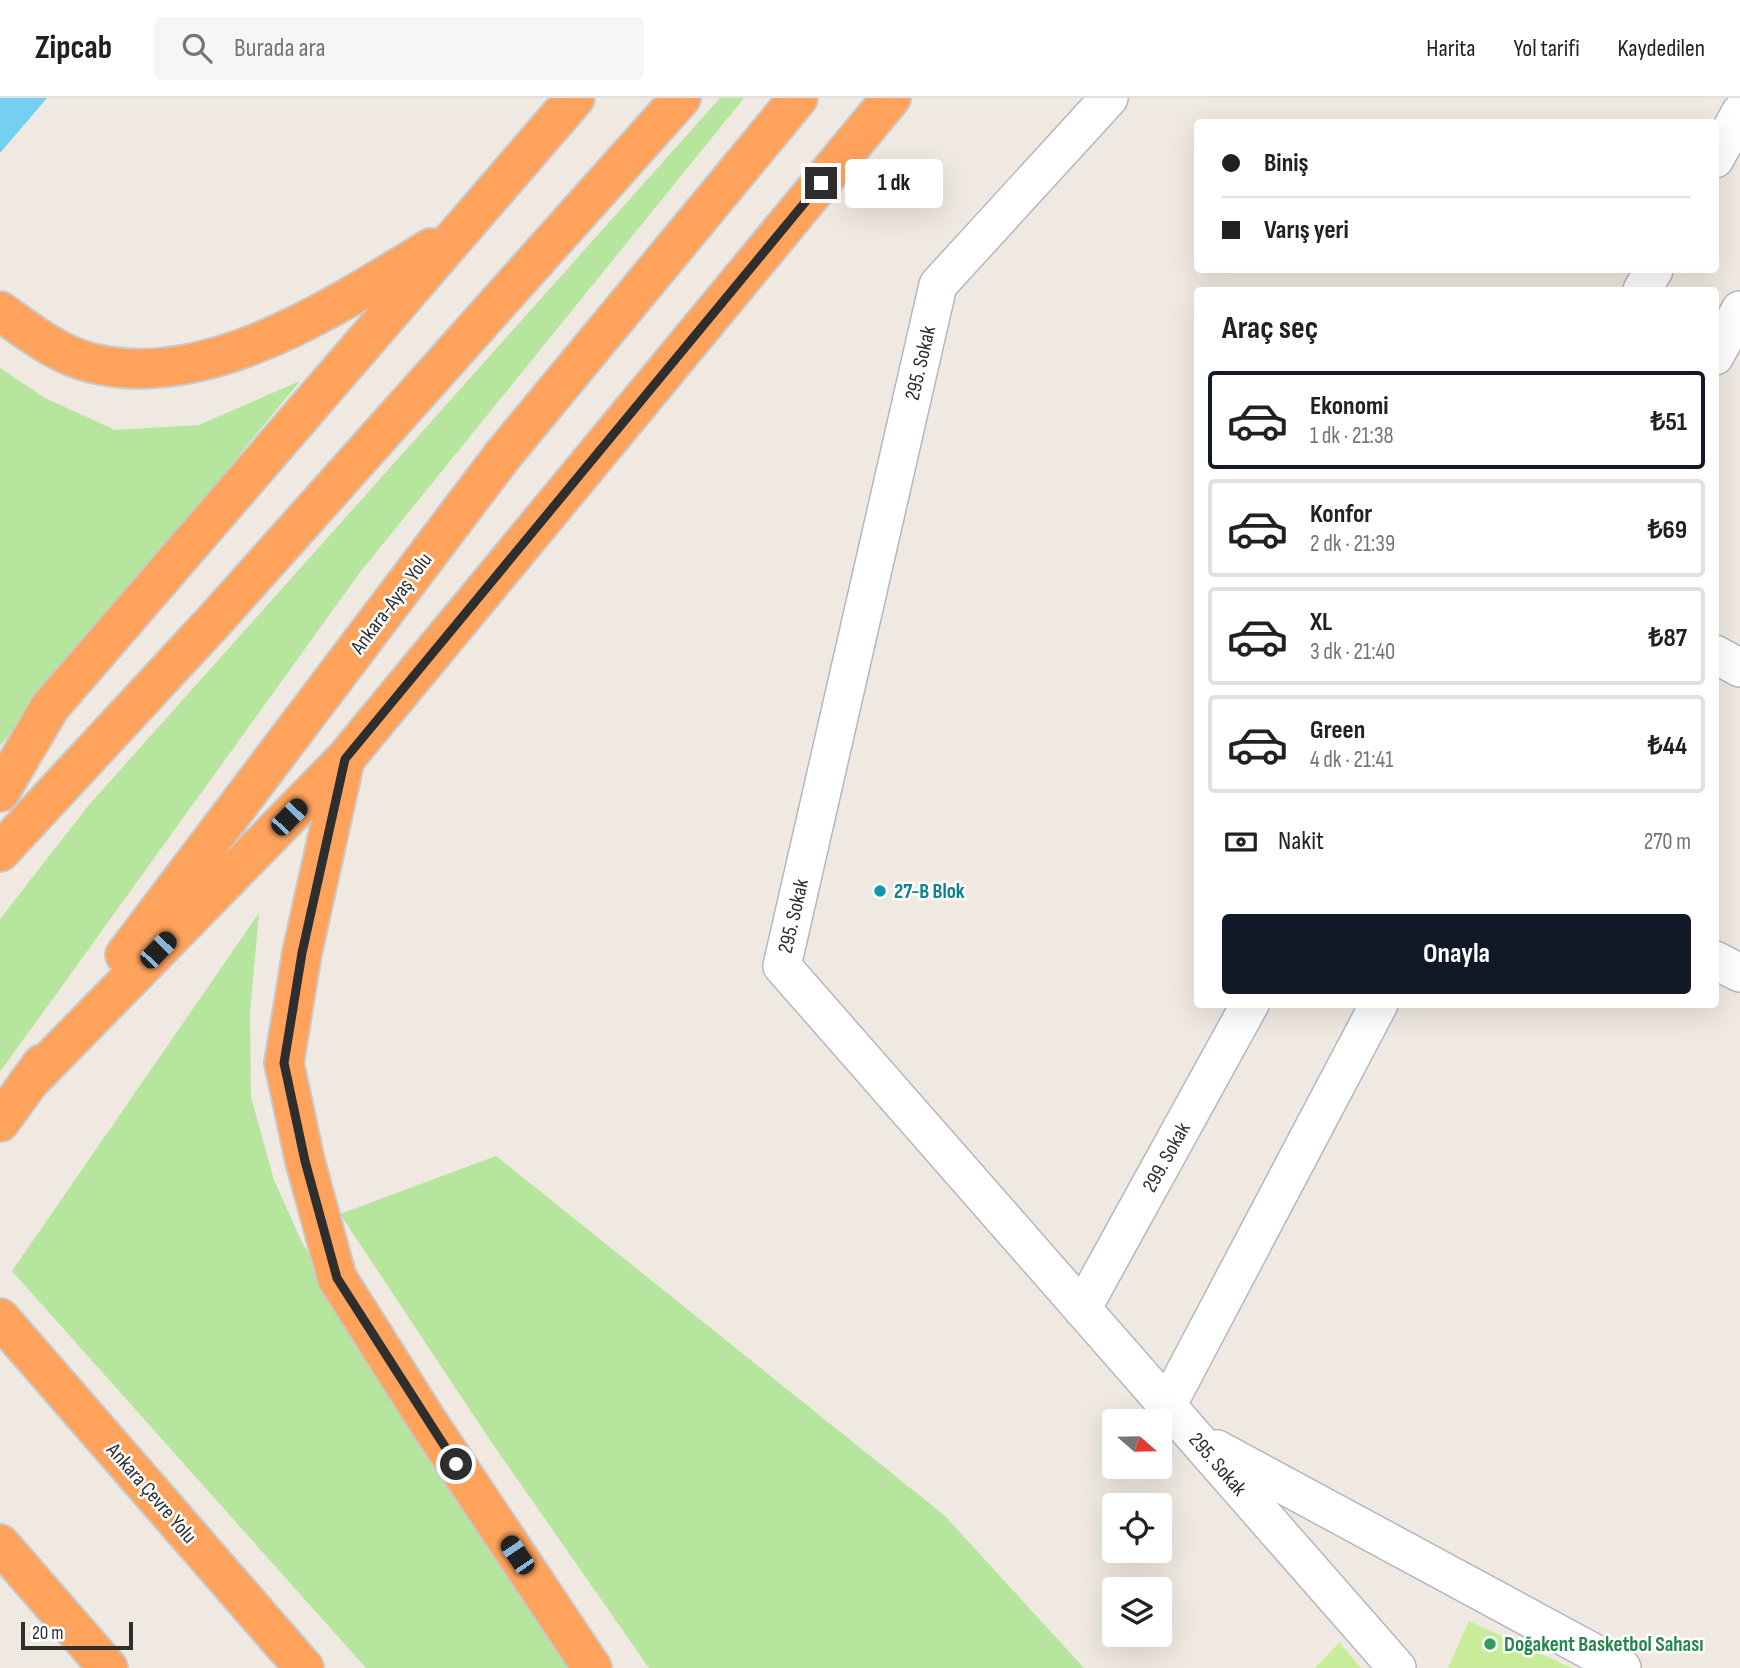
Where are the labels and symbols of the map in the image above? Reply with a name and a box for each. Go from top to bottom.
callout: 1 dk [846,158,944,208]
route end [805,167,837,199]
street label: 295. Sokak [900,324,941,403]
street label: Ankara-Ayaş Yolu [345,548,438,660]
car [267,795,312,839]
street label: 295. Sokak [773,877,814,956]
place label: 27-B Blok [894,879,965,904]
marker: 27-B Blok [872,883,888,899]
car [136,928,181,972]
street label: 299. Sokak [1137,1118,1196,1196]
north arrow [1102,1409,1172,1479]
street label: 295. Sokak [1183,1428,1252,1501]
street label: Ankara Çevre Yolu [101,1437,202,1549]
route start [440,1448,472,1480]
car [497,1532,538,1578]
scale bar [21,1619,133,1651]
place label: Doğakent Basketbol Sahası [1504,1632,1703,1657]
marker: Doğakent Basketbol Sahası [1482,1636,1498,1652]

